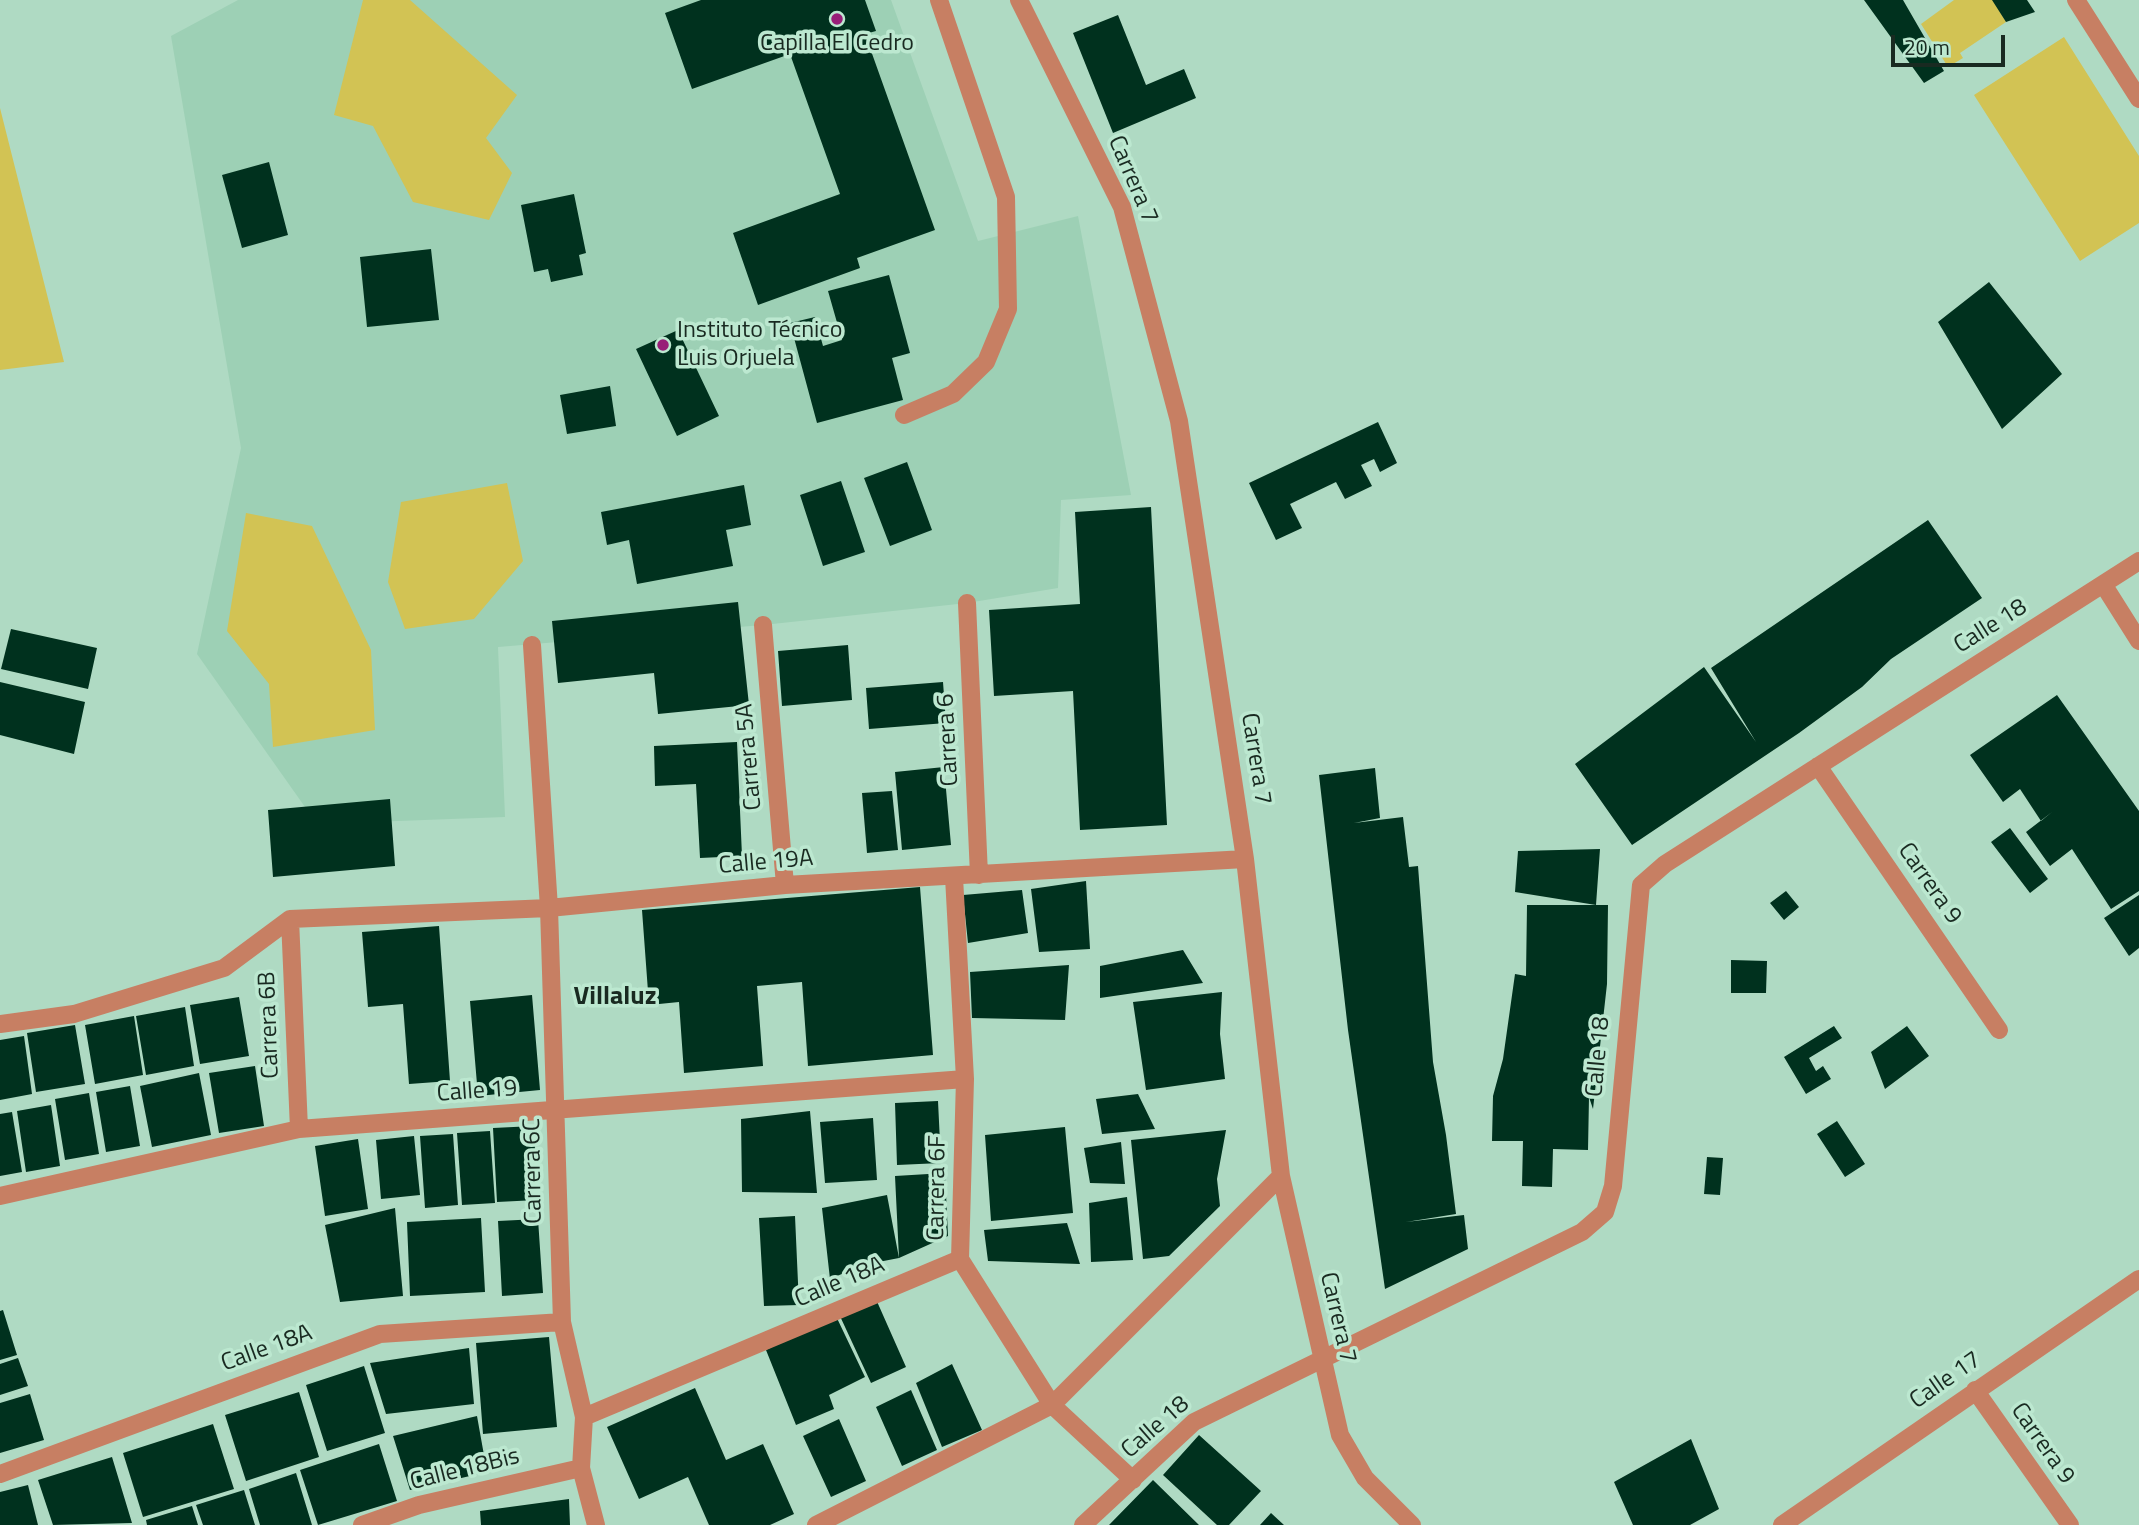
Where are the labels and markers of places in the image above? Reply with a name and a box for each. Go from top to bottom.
marker: Capilla El Cedro [829,11,845,27]
place label: Capilla El Cedro [760,30,914,58]
place label: Instituto Técnico Luis Orjuela [677,317,842,373]
marker: Instituto Técnico Luis Orjuela [655,337,671,353]

